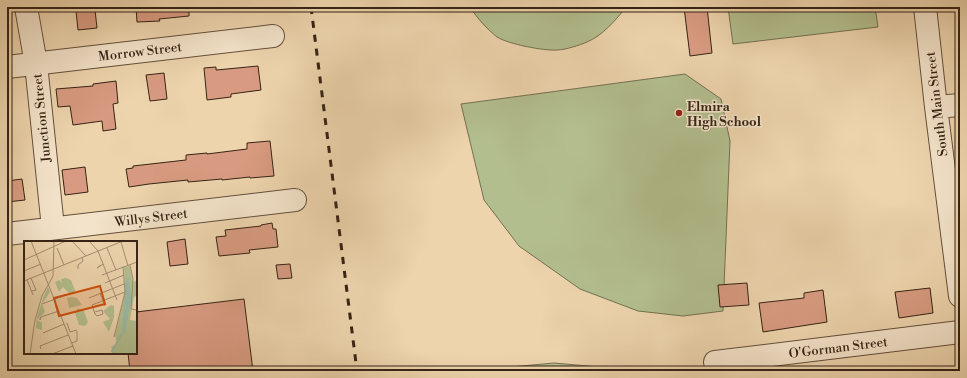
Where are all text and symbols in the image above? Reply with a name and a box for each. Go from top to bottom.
street label: Morrow Street [97,39,183,65]
street label: South Main Street [923,50,951,157]
street label: Junction Street [29,72,55,164]
place label: Elmira High School [687,99,762,130]
marker: Elmira High School [674,108,684,118]
street label: Willys Street [113,206,189,231]
inset map [24,241,137,354]
street label: O'Gorman Street [788,334,889,362]

